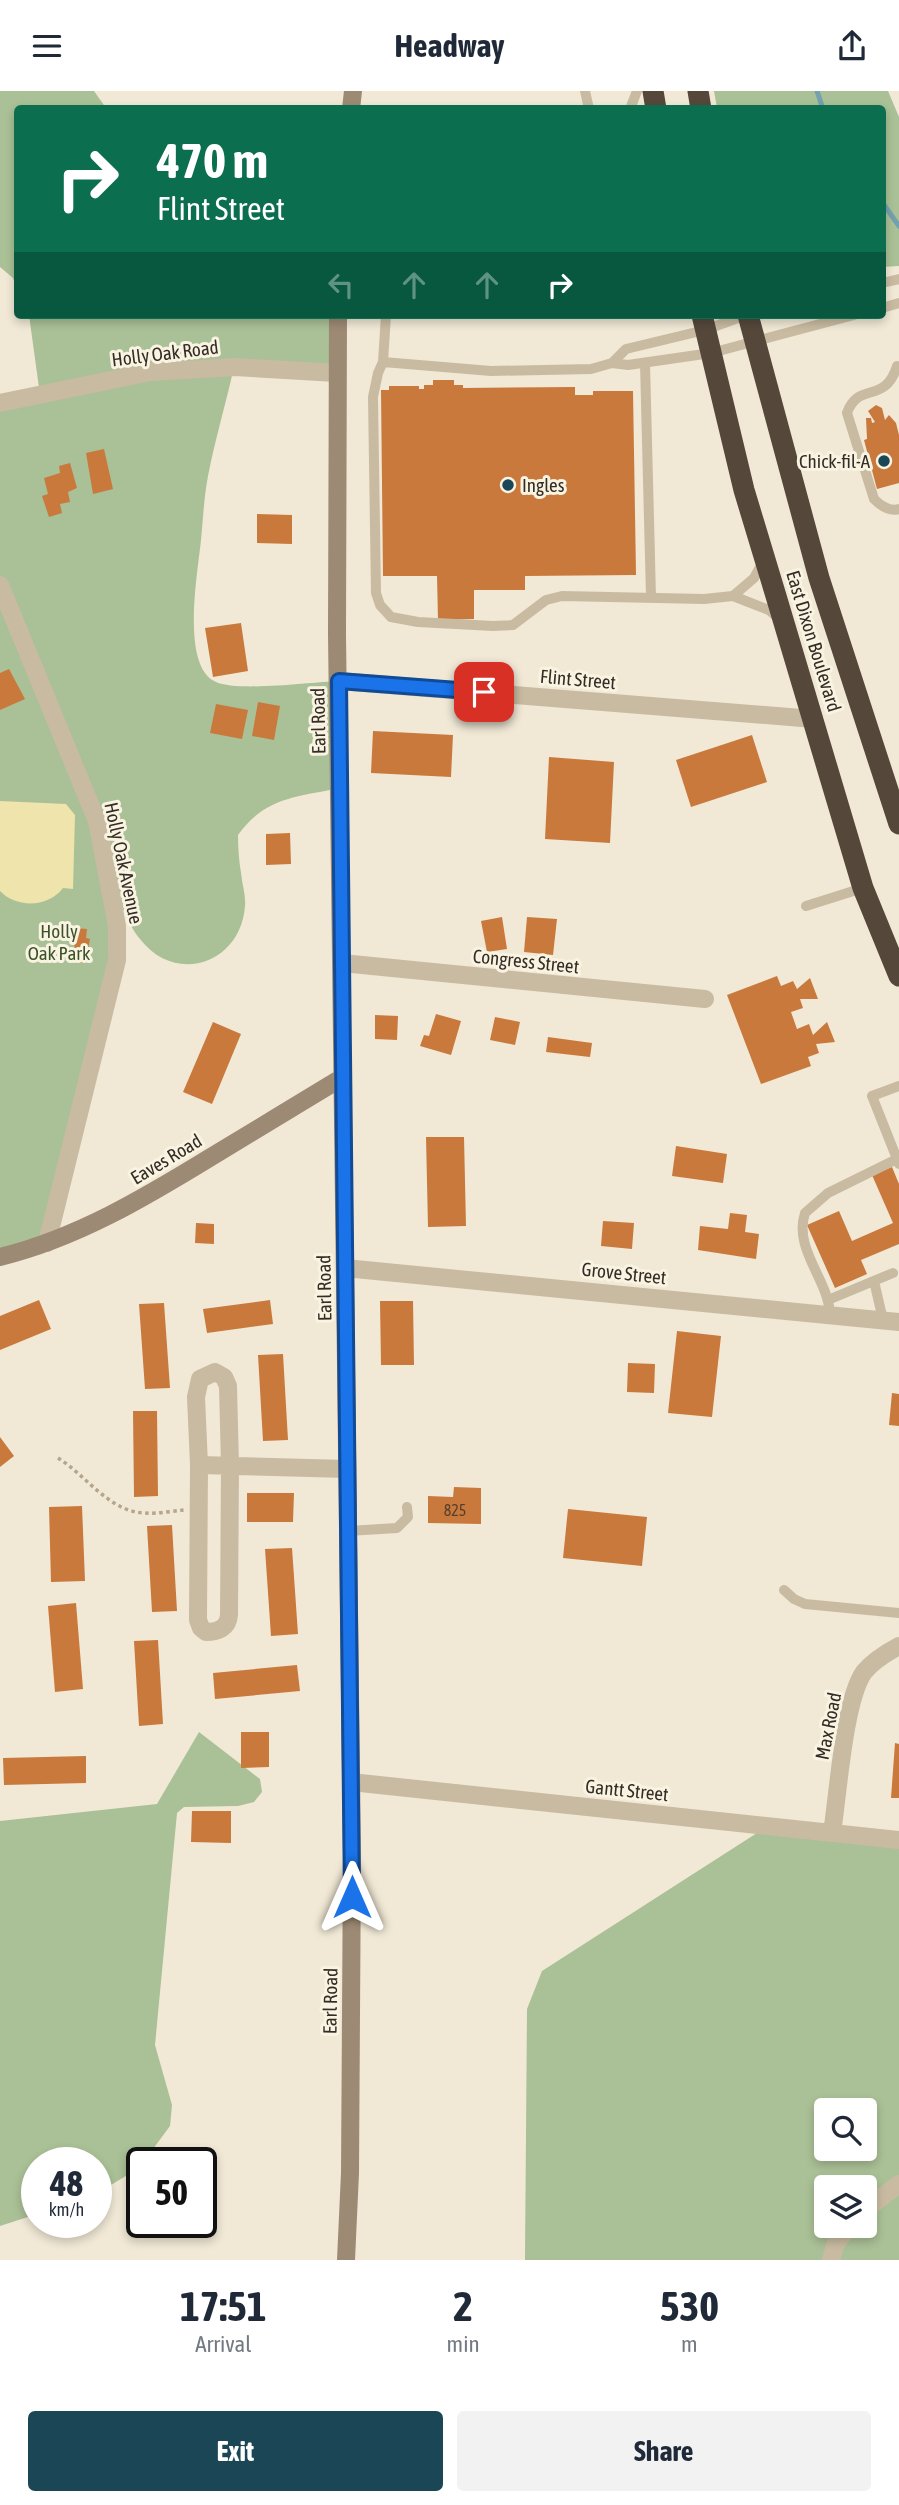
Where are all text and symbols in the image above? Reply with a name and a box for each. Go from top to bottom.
icon: menu [28,27,66,65]
text: Headway [394,27,505,64]
icon: share [833,27,871,65]
text: 470 m [157,132,268,188]
icon: right [42,133,133,224]
text: Flint Street [157,190,285,227]
icon: left [322,266,360,304]
icon: ahead [395,266,433,304]
icon: ahead [468,266,506,304]
icon: right [541,266,579,304]
street label: Holly Oak Road [110,336,220,370]
place label: Chick-fil-A [799,450,871,472]
marker: Chick-fil-A [876,453,892,469]
place label: Ingles [522,474,565,496]
marker: Ingles [500,477,516,493]
street label: East Dixon Boulevard [782,568,846,714]
pin [454,662,514,722]
street label: Flint Street [539,665,617,693]
icon: arrive [465,673,503,711]
street label: Earl Road [306,688,330,754]
street label: Holly Oak Avenue [100,800,148,926]
park label: Holly Oak Park [28,920,91,964]
street label: Congress Street [472,944,580,978]
street label: Eaves Road [127,1129,205,1189]
street label: Earl Road [312,1255,336,1321]
street label: Grove Street [581,1258,667,1288]
house number: 825 [444,1501,466,1519]
street label: Max Road [811,1690,845,1762]
street label: Gantt Street [584,1775,670,1805]
position arrow [315,1860,389,1934]
street label: Earl Road [318,1968,342,2034]
map controls [814,2098,877,2238]
button: search [814,2098,877,2161]
speed limit sign: 50 [126,2147,217,2238]
text: 48 [50,2163,83,2203]
button: layers [814,2175,877,2238]
text: km/h [49,2199,84,2220]
text: 17:51 [180,2282,267,2330]
text: 2 [453,2282,473,2330]
text: 530 [660,2282,719,2330]
text: Arrival [195,2331,251,2357]
text: min [447,2331,480,2357]
text: m [681,2331,698,2357]
button: Exit [28,2411,443,2491]
button: Share [457,2411,871,2491]

